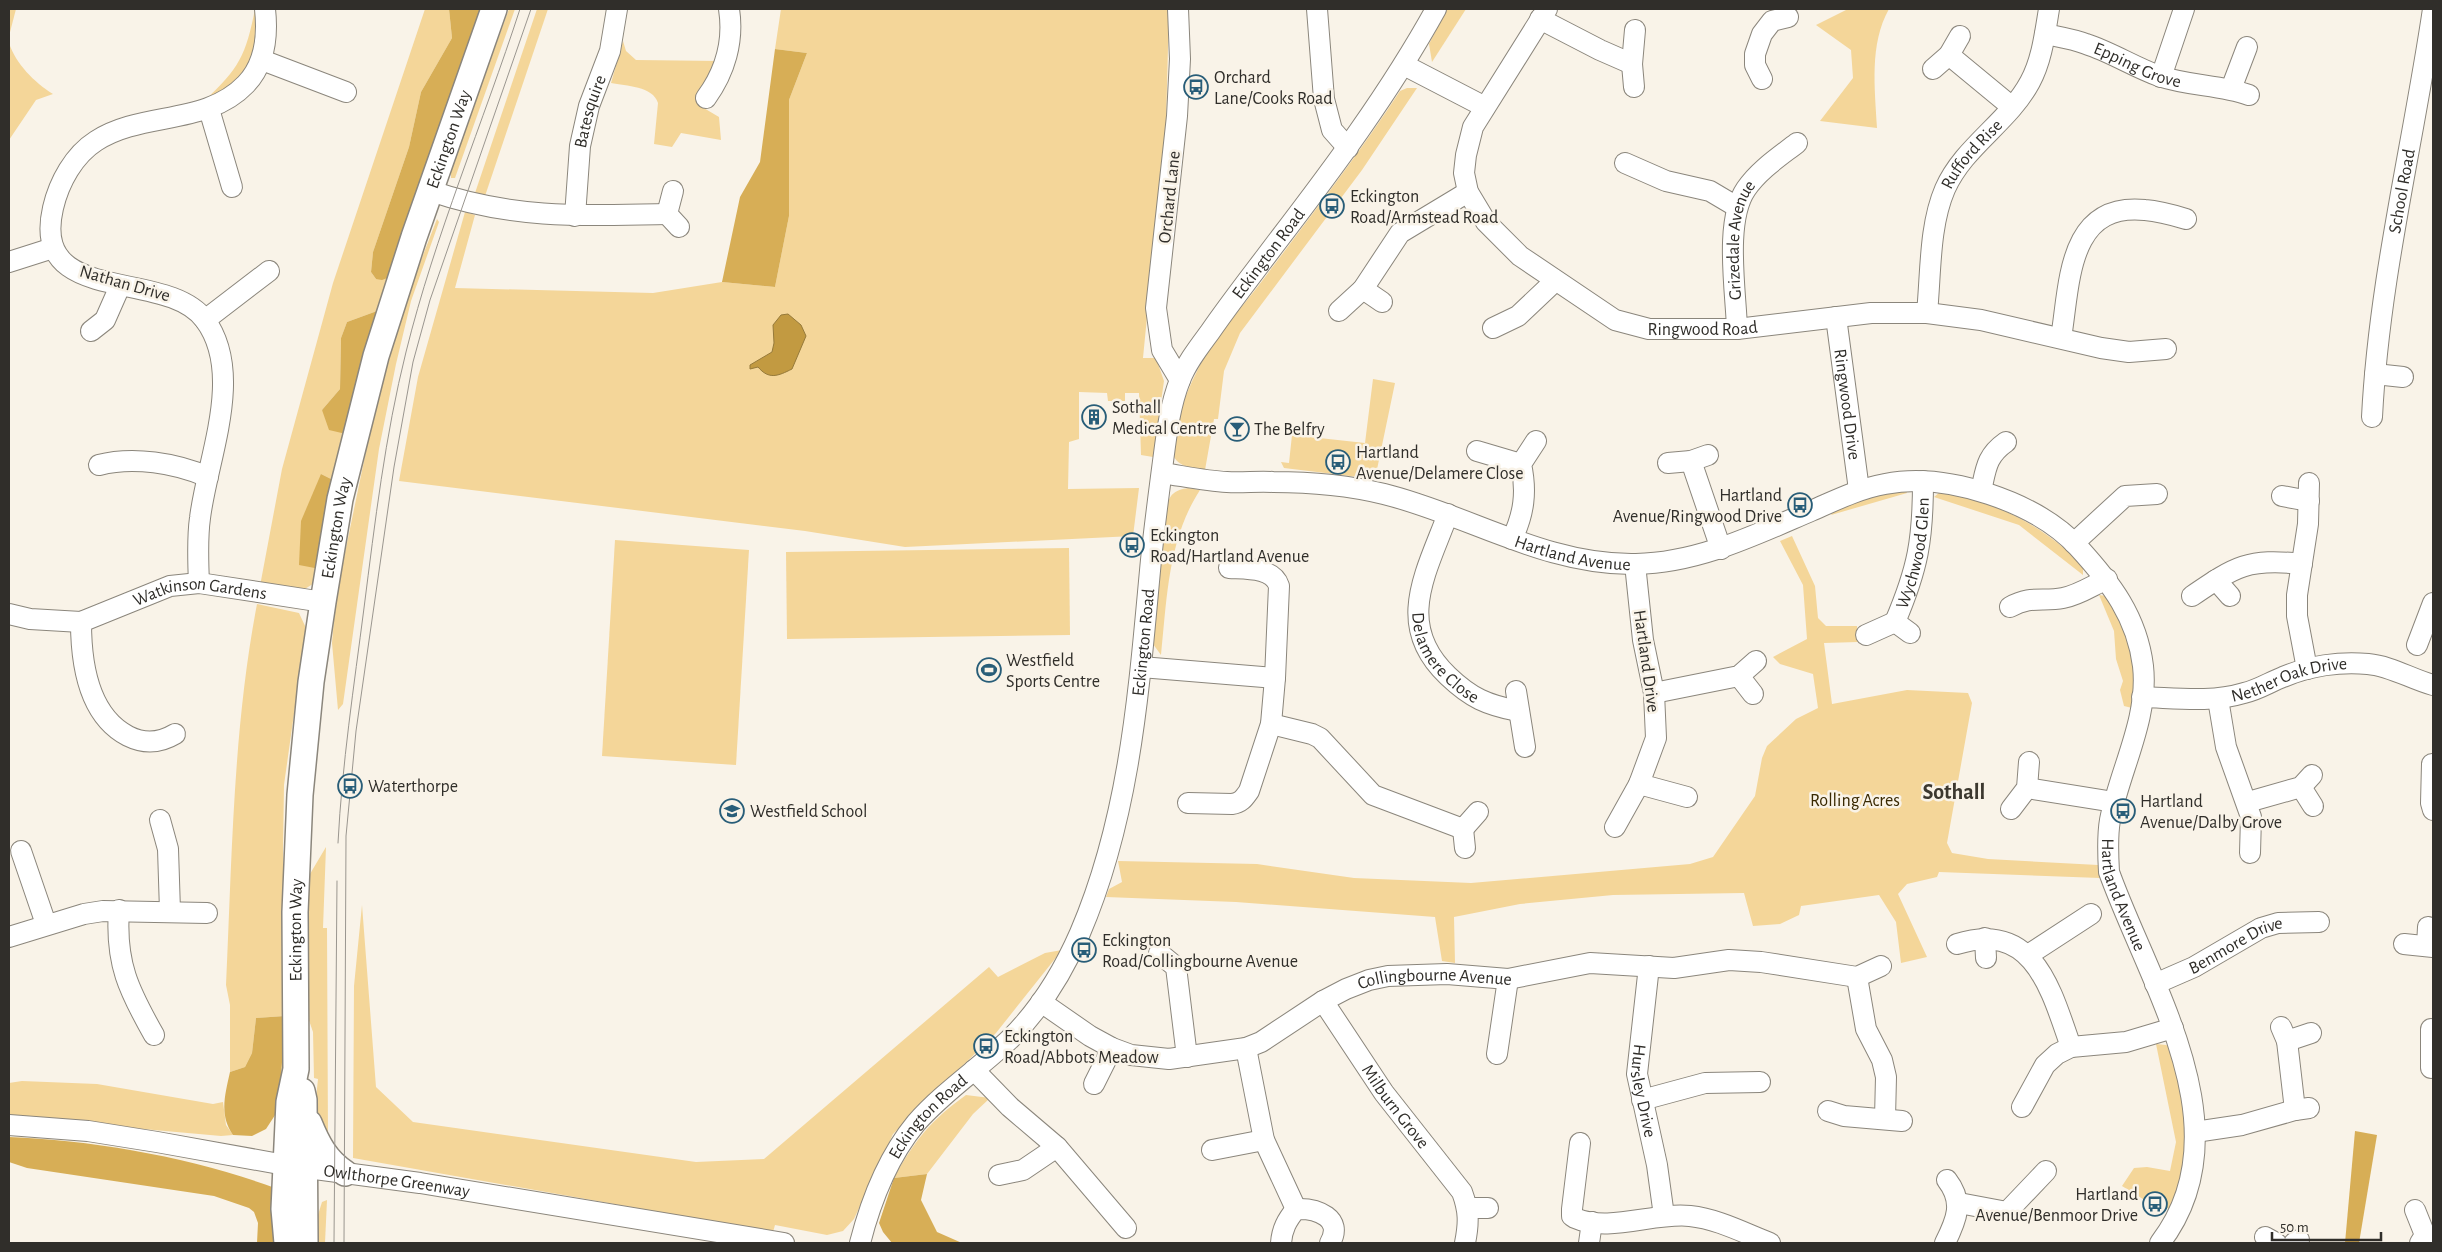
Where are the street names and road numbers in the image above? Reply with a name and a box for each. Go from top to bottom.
street label: Epping Grove [2091,40,2182,91]
street label: Batesquire [572,73,610,150]
street label: Eckington Way [424,88,475,191]
street label: Rufford Rise [1938,116,2006,192]
street label: School Road [2386,148,2419,235]
street label: Orchard Lane [1156,150,1184,244]
street label: Grizedale Avenue [1725,177,1759,301]
street label: Eckington Road [1229,206,1309,303]
street label: Nathan Drive [77,262,172,305]
street label: Ringwood Road [1647,319,1759,339]
street label: Ringwood Drive [1830,348,1863,461]
street label: Eckington Way [319,475,355,580]
street label: Wychwood Glen [1893,497,1933,611]
street label: Hartland Avenue [1512,533,1631,574]
street label: Watkinson Gardens [131,575,268,610]
street label: Eckington Road [1130,588,1158,697]
street label: Hartland Drive [1630,609,1662,714]
street label: Delamere Close [1408,612,1482,707]
street label: Nether Oak Drive [2229,655,2347,706]
street label: Hartland Avenue [2098,838,2148,954]
street label: Eckington Way [287,878,306,982]
street label: Benmore Drive [2186,915,2283,978]
street label: Collingbourne Avenue [1355,966,1513,994]
street label: Hursley Drive [1627,1043,1659,1139]
street label: Milburn Grove [1358,1062,1432,1152]
street label: Eckington Road [886,1072,971,1162]
street label: Owlthorpe Greenway [322,1162,471,1201]

